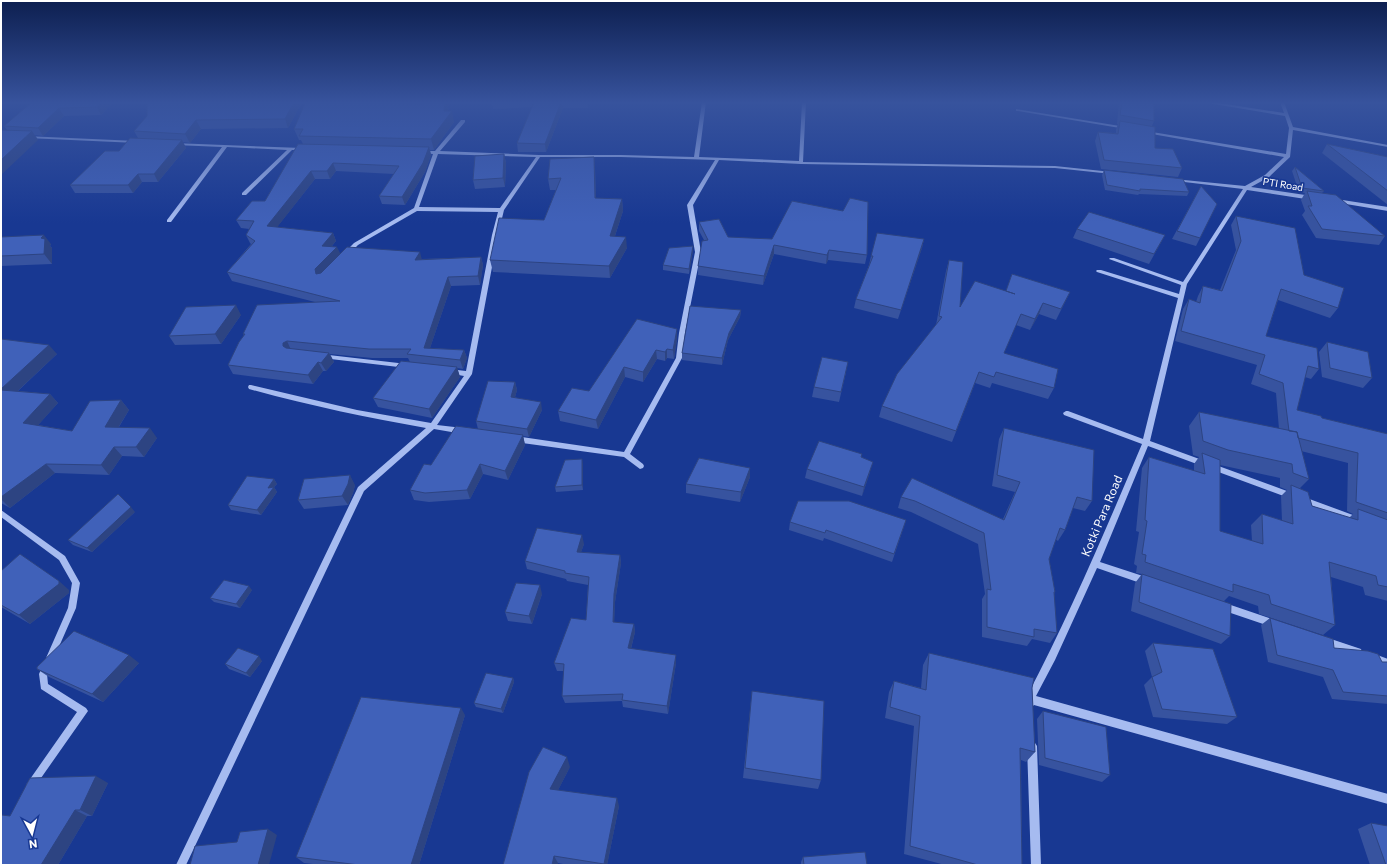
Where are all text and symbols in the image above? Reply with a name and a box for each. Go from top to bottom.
street label: PTI Road [1262,175,1304,193]
street label: Kotki Para Road [1078,473,1124,558]
north arrow [12,814,52,854]
text: N [28,837,38,851]

